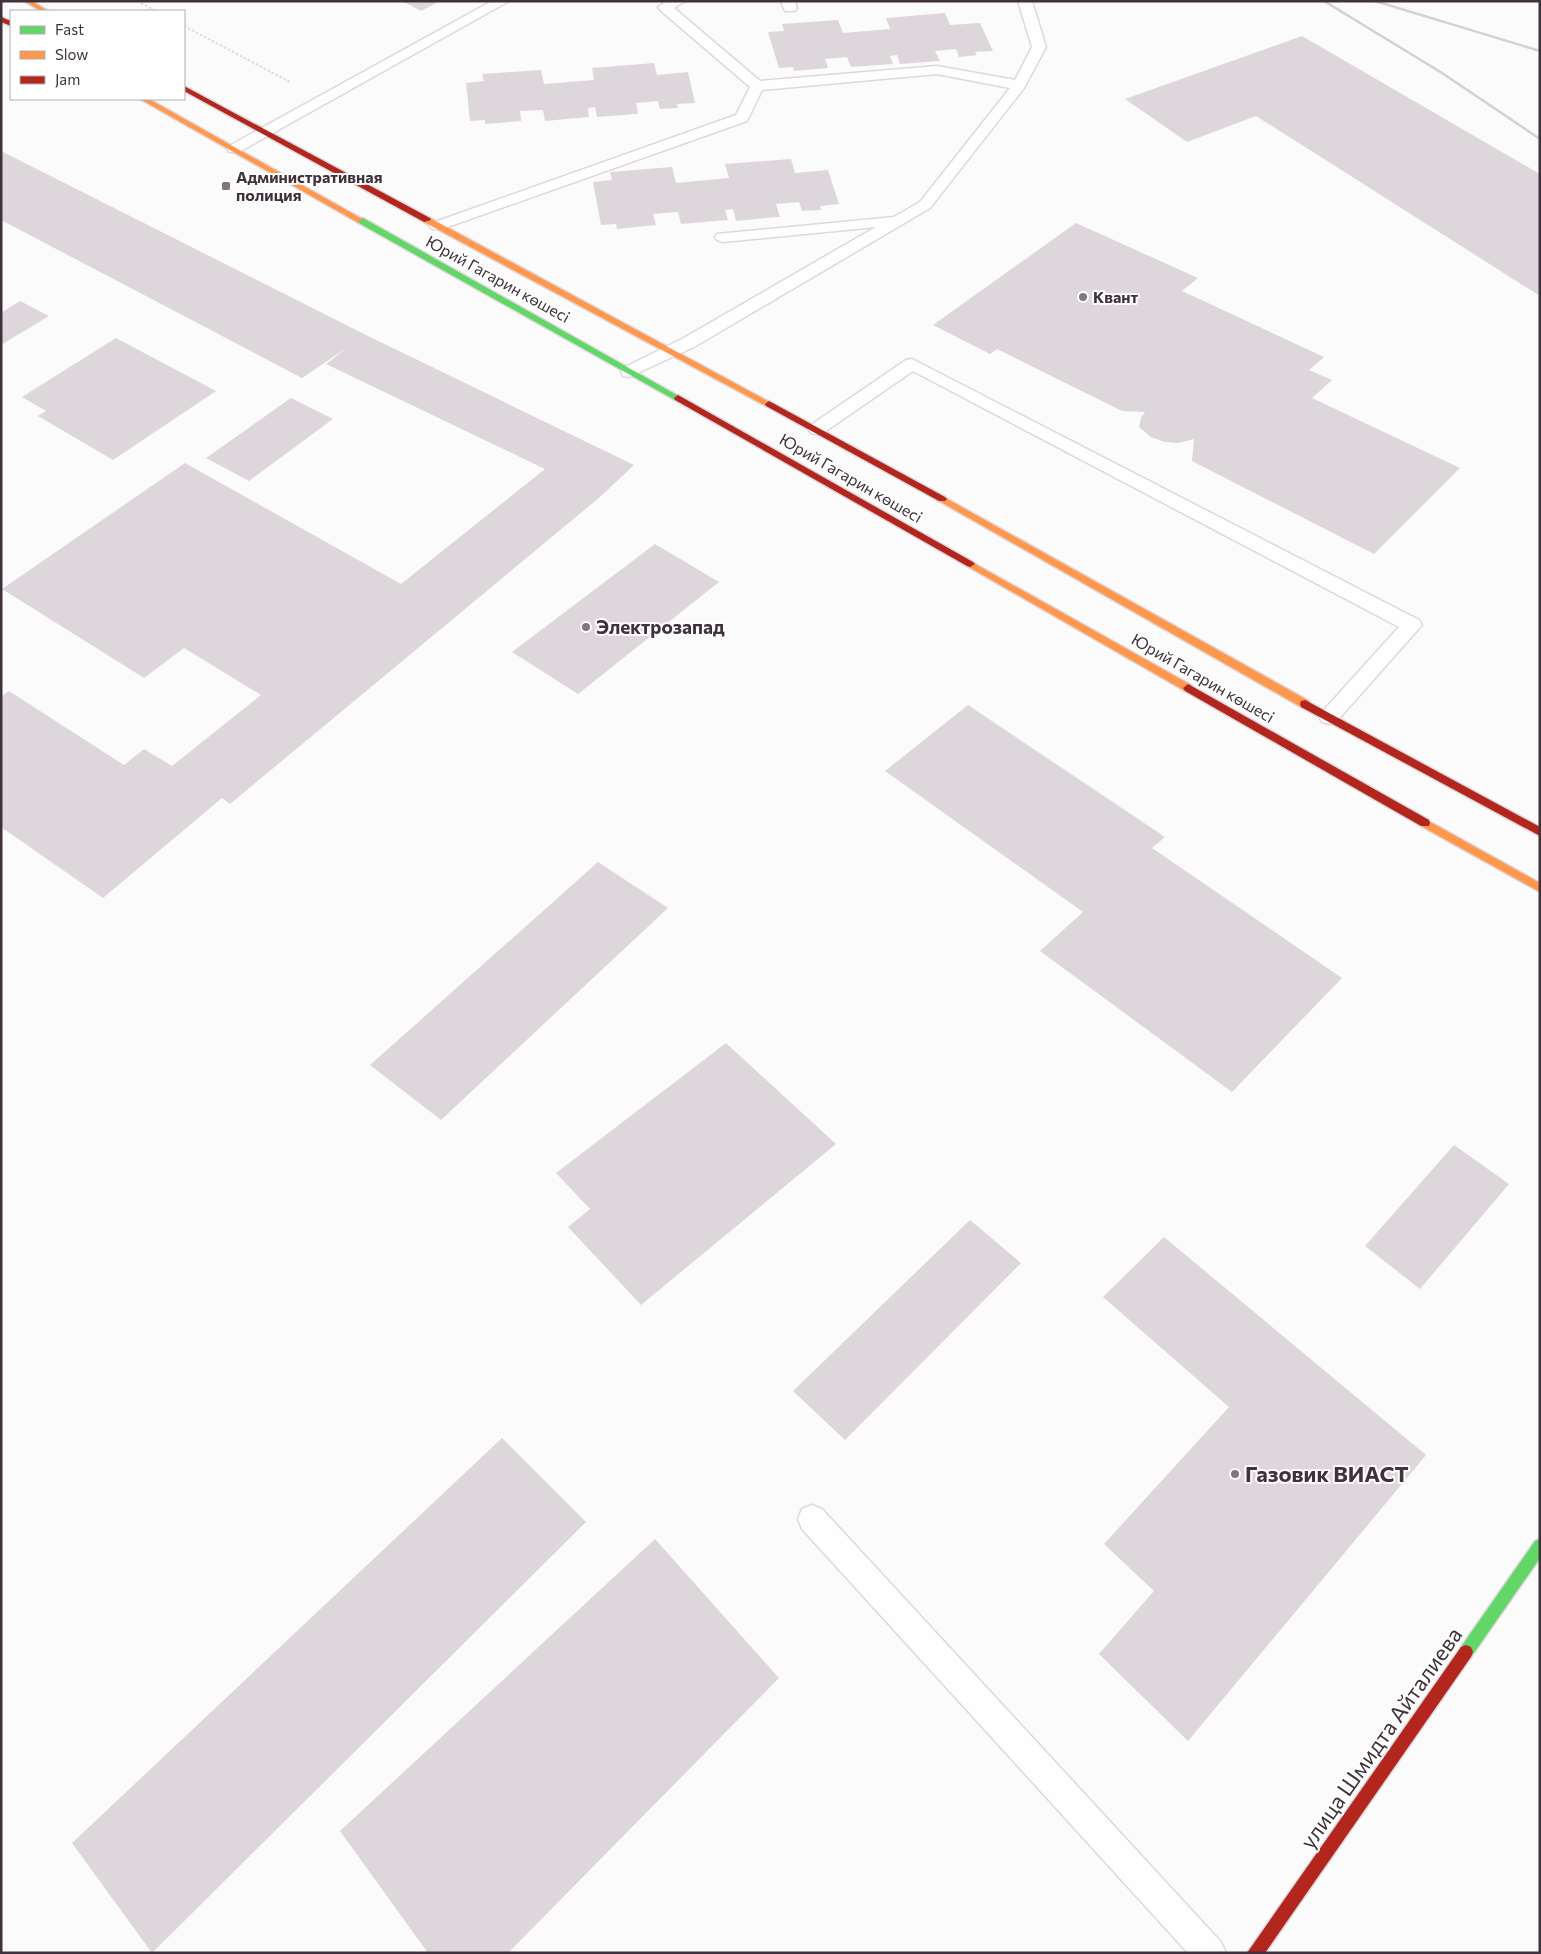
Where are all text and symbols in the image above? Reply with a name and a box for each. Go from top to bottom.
legend [10,10,185,100]
text: Fast [55,20,84,38]
text: Slow [55,45,88,63]
text: Jam [55,70,80,88]
place label: Административная полиция [236,167,383,204]
marker: Административная полиция [220,180,232,192]
street label: Юрий Гагарин көшесі [423,231,574,326]
place label: Квант [1093,287,1139,306]
marker: Квант [1077,291,1089,303]
street label: Юрий Гагарин көшесі [777,429,926,526]
place label: Электрозапад [596,615,725,638]
marker: Электрозапад [580,621,592,633]
street label: Юрий Гагарин көшесі [1129,629,1278,726]
place label: Газовик ВИАСТ [1245,1460,1409,1487]
marker: Газовик ВИАСТ [1229,1468,1241,1480]
street label: улица Шмидта Айталиева [1294,1622,1467,1854]

